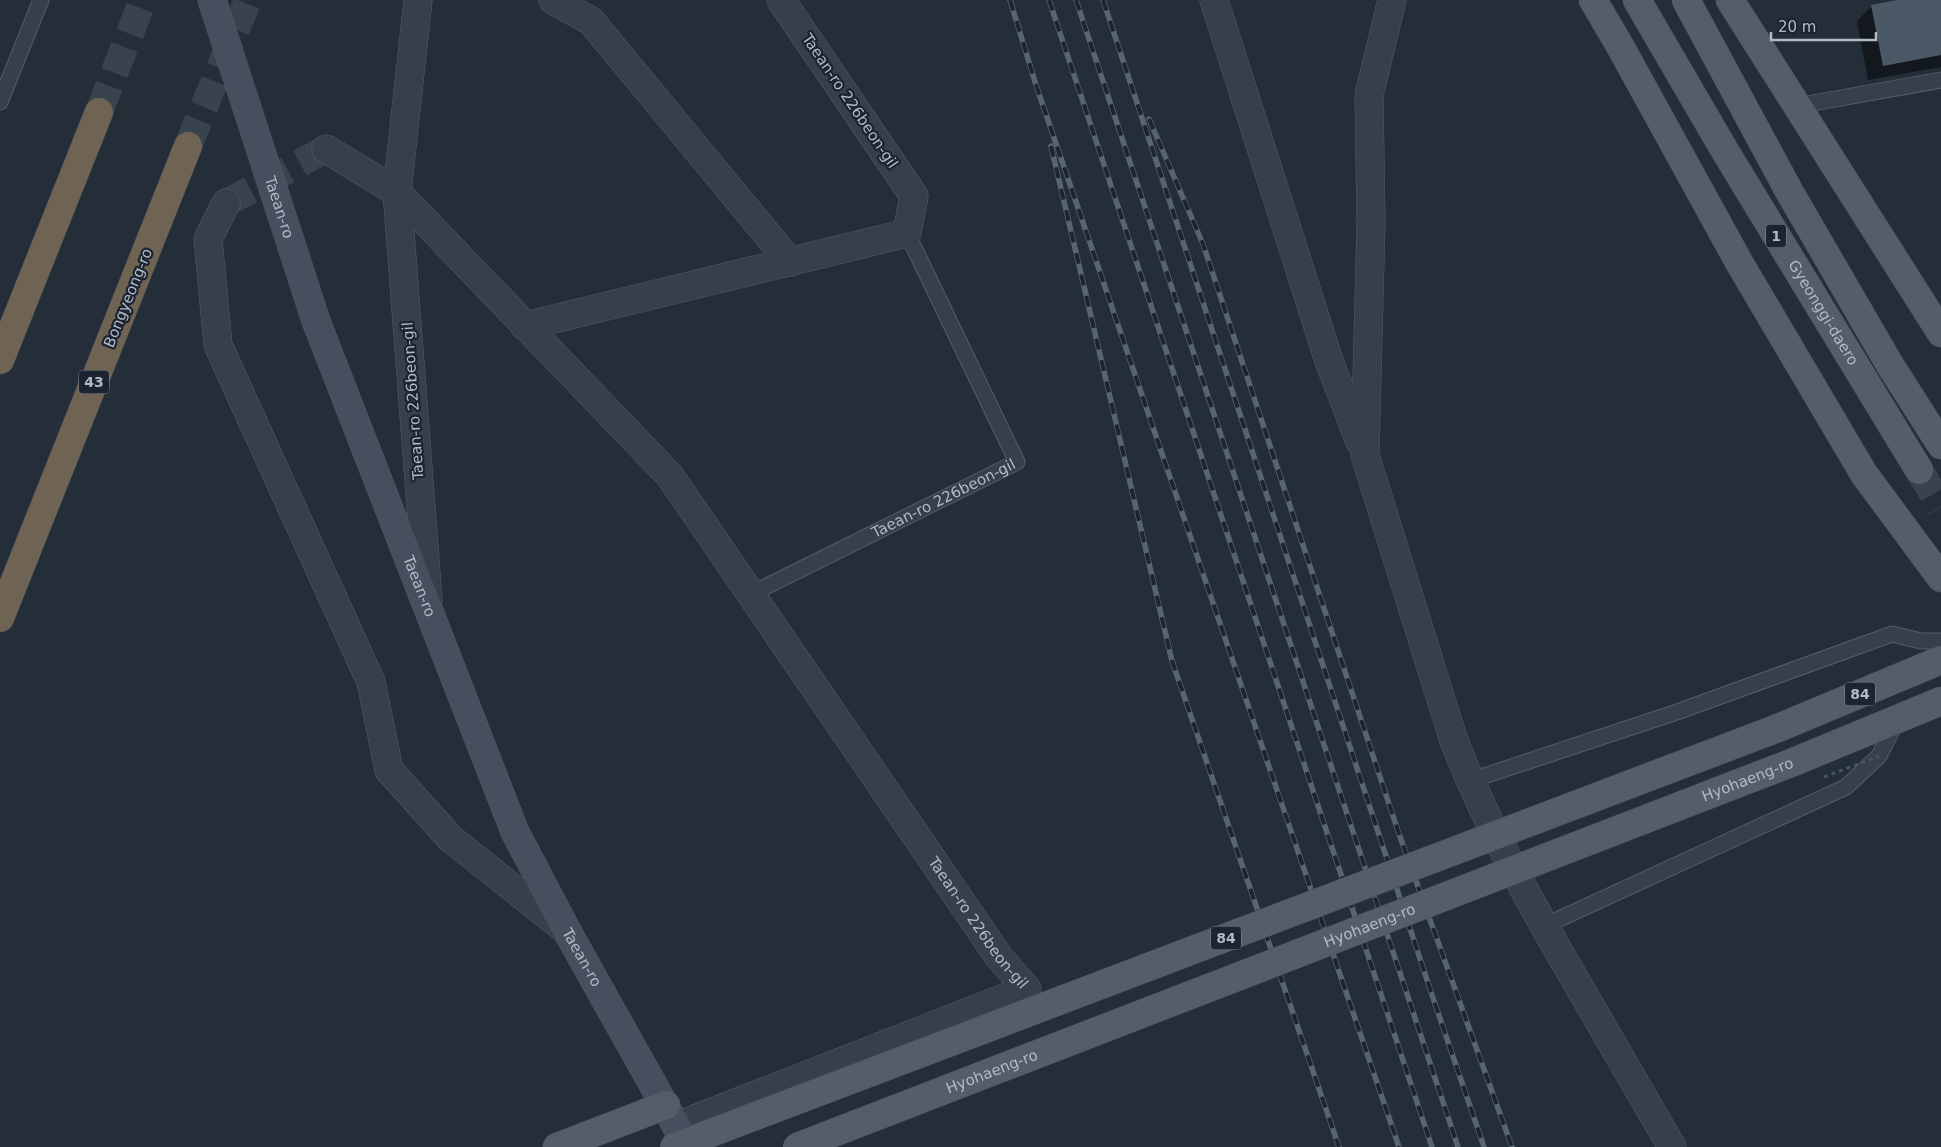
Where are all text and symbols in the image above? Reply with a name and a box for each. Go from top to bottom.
scale bar [1771,10,1876,42]
text: 20 m [1778,18,1816,36]
street label: Taean-ro 226beon-gil [798,30,902,172]
street label: Taean-ro [260,173,298,241]
road number: 1 [1766,225,1786,248]
street label: Bongyeong-ro [100,246,156,350]
street label: Gyeonggi-daero [1784,257,1862,369]
street label: Taean-ro 226beon-gil [398,321,428,482]
road number: 43 [79,371,109,394]
street label: Taean-ro 226beon-gil [868,455,1019,542]
street label: Taean-ro [399,552,439,619]
road number: 84 [1845,682,1875,706]
street label: Hyohaeng-ro [1699,754,1796,806]
street label: Taean-ro 226beon-gil [924,853,1032,993]
street label: Hyohaeng-ro [1321,900,1418,952]
street label: Taean-ro [558,924,605,990]
road number: 84 [1211,926,1241,950]
street label: Hyohaeng-ro [944,1046,1040,1098]

